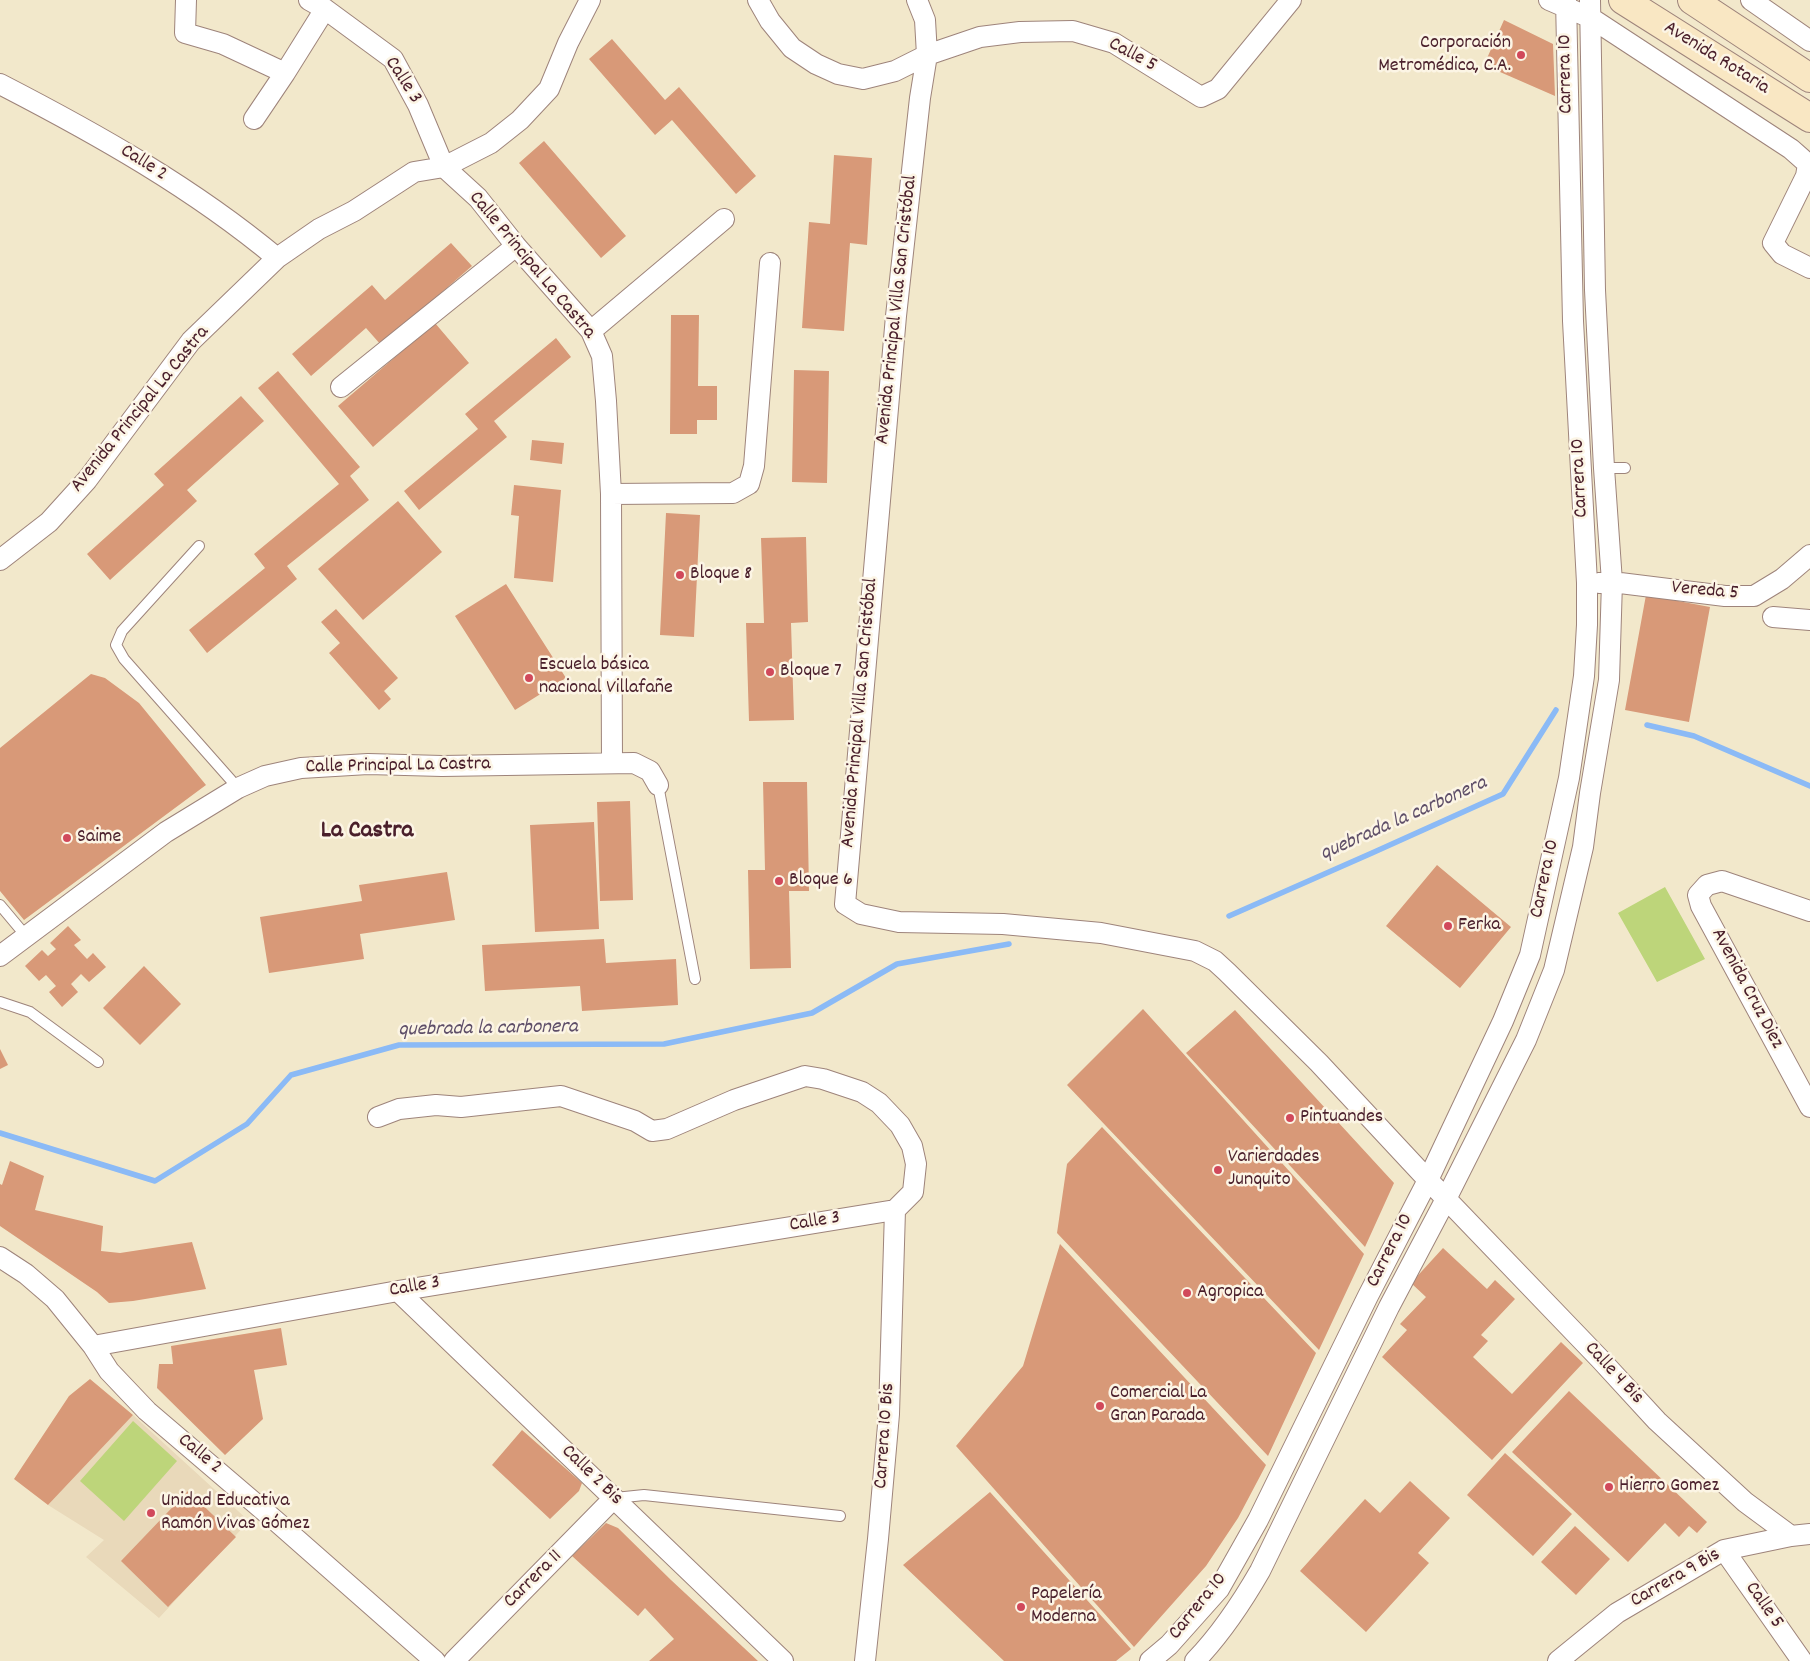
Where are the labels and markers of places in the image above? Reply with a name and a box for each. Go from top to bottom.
place label: Corporación Metromédica, C.A. [1378,32,1511,79]
marker: Corporación Metromédica, C.A. [1515,49,1527,61]
place label: Bloque 8 [690,563,752,587]
marker: Bloque 8 [674,569,686,581]
place label: Escuela básica nacional Villafañe [539,654,673,701]
place label: Bloque 7 [780,660,842,684]
marker: Bloque 7 [764,666,776,678]
marker: Escuela básica nacional Villafañe [523,672,535,684]
place label: Saime [77,826,121,850]
marker: Saime [61,832,73,844]
place label: Bloque 6 [789,869,853,893]
marker: Bloque 6 [773,875,785,887]
place label: Ferka [1458,914,1501,938]
marker: Ferka [1442,920,1454,932]
place label: Pintuandes [1300,1106,1383,1130]
marker: Pintuandes [1284,1112,1296,1124]
place label: Varierdades Junquito [1228,1146,1320,1193]
marker: Varierdades Junquito [1212,1164,1224,1176]
place label: Agropica [1197,1281,1263,1305]
marker: Agropica [1181,1287,1193,1299]
place label: Comercial La Gran Parada [1110,1382,1207,1429]
marker: Comercial La Gran Parada [1094,1400,1106,1412]
place label: Hierro Gomez [1619,1475,1719,1499]
marker: Hierro Gomez [1603,1481,1615,1493]
place label: Unidad Educativa Ramón Vivas Gómez [161,1490,310,1537]
marker: Unidad Educativa Ramón Vivas Gómez [145,1507,157,1519]
place label: Papelería Moderna [1031,1583,1102,1630]
marker: Papelería Moderna [1015,1601,1027,1613]

